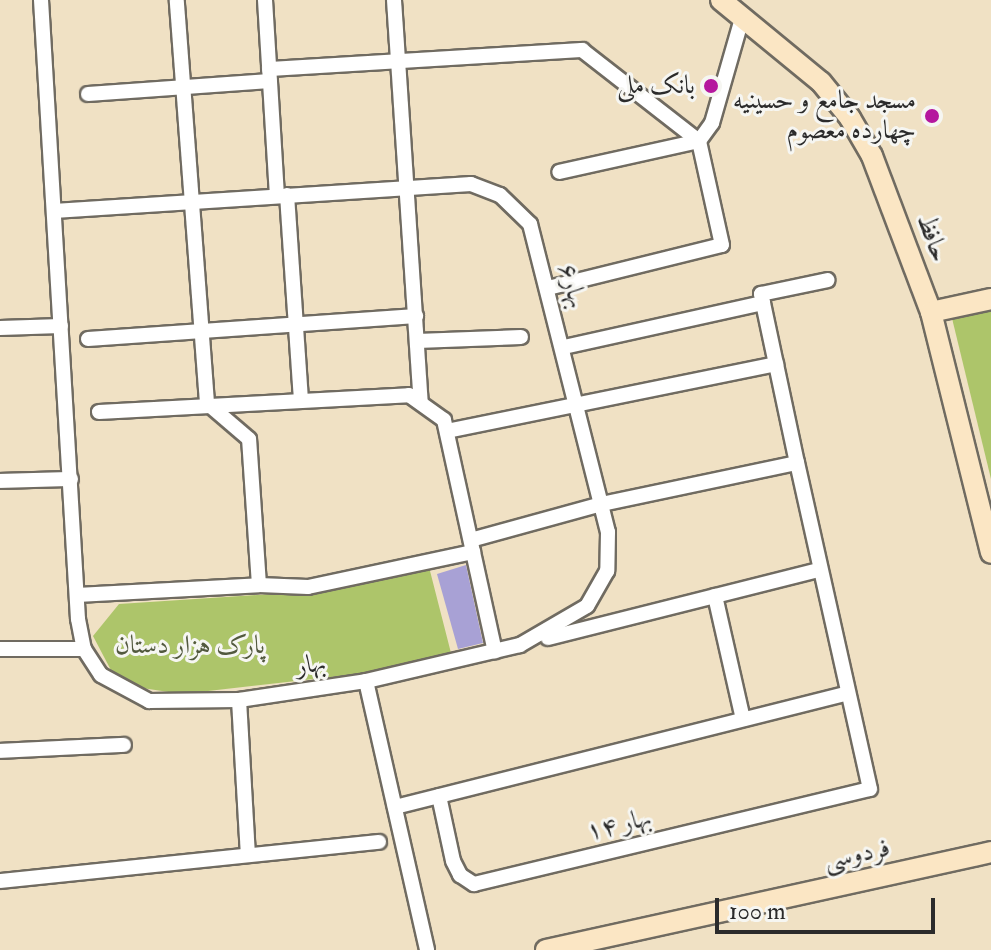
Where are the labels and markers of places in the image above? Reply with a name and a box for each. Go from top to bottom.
place label: بانک ملی [617,70,695,102]
marker: بانک ملی [702,77,720,95]
place label: مسجد جامع و حسینیه چهارده معصوم [733,85,916,146]
marker: مسجد جامع و حسینیه چهارده معصوم [923,107,941,125]

